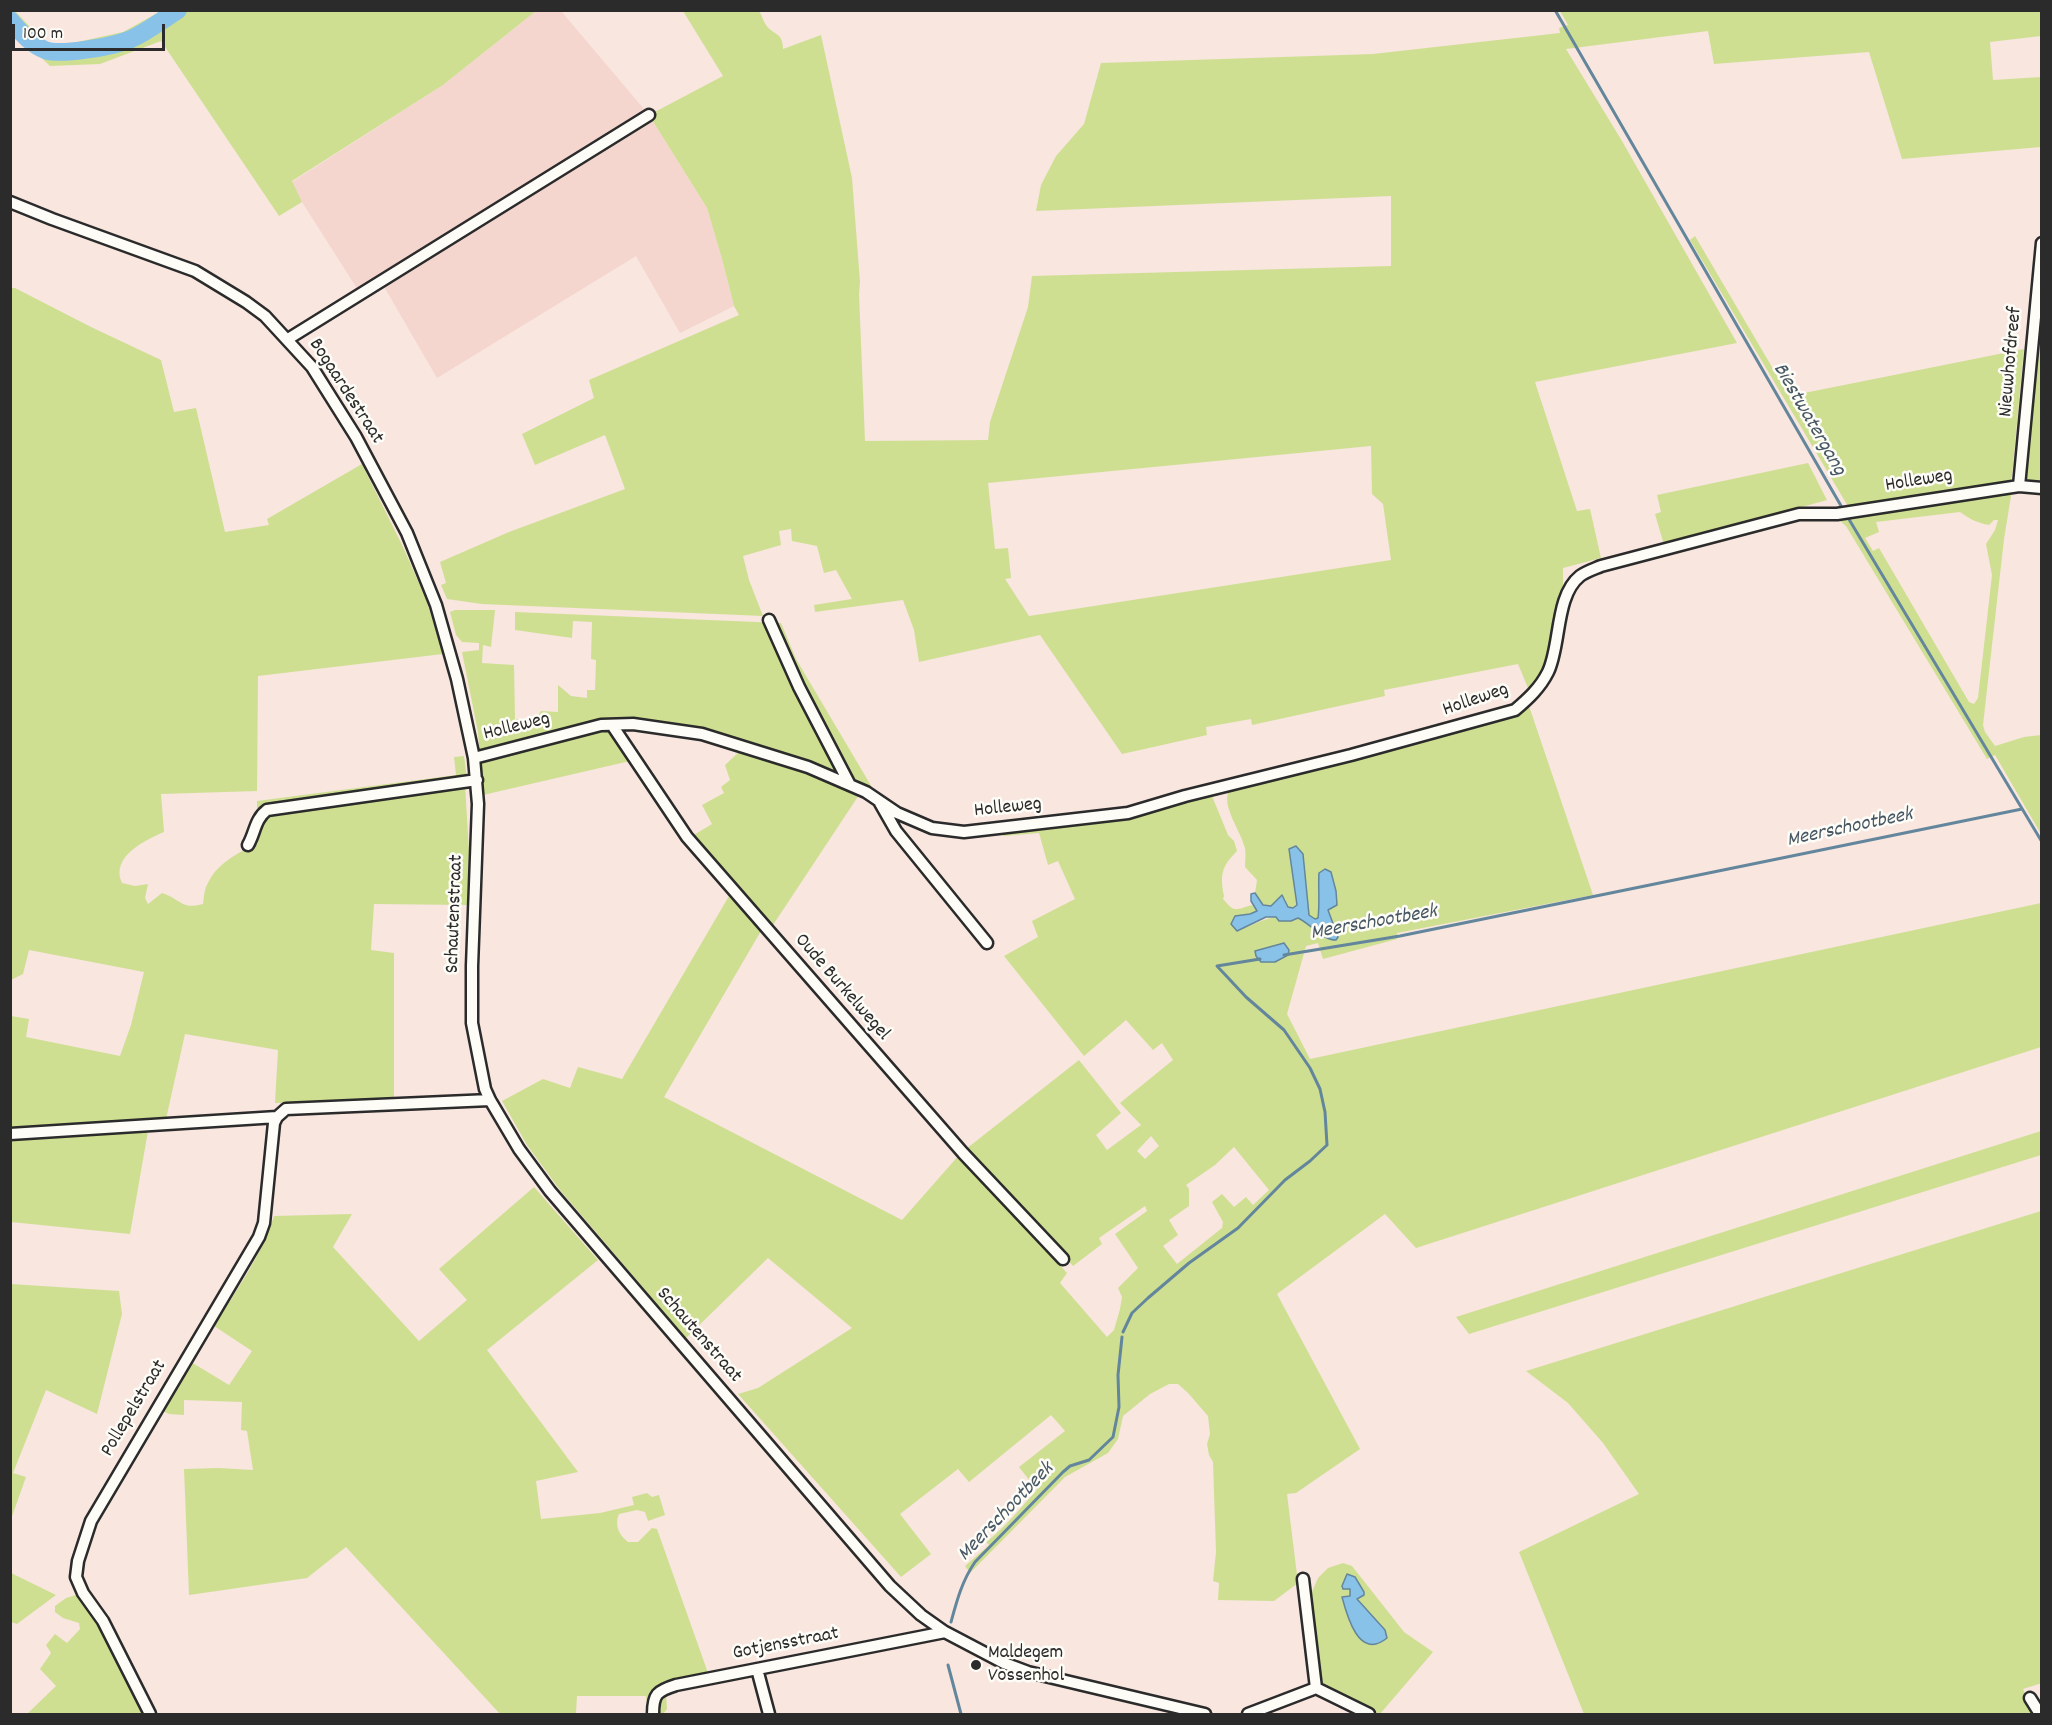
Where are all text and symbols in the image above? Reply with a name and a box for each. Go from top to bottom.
scale bar [15,12,168,50]
text: 100 m [23,22,63,47]
street label: Nieuwhofdreef [1995,306,2029,418]
street label: Bogaardestraat [302,335,388,449]
water label: Biestwatergang [1766,359,1850,481]
street label: Holleweg [1884,465,1954,499]
street label: Holleweg [1440,679,1512,723]
street label: Holleweg [481,708,553,748]
street label: Holleweg [973,794,1043,824]
water label: Meerschootbeek [1785,803,1915,855]
street label: Schautenstraat [442,854,470,974]
water label: Meerschootbeek [1309,900,1439,948]
street label: Oude Burkelwegel [788,930,894,1046]
street label: Schautenstraat [650,1283,746,1389]
street label: Pollepelstraat [97,1356,173,1462]
water label: Meerschootbeek [953,1458,1061,1568]
street label: Gotjensstraat [731,1623,841,1667]
place label: Maldegem Vossenhol [988,1642,1064,1689]
marker: Maldegem Vossenhol [969,1658,983,1672]

